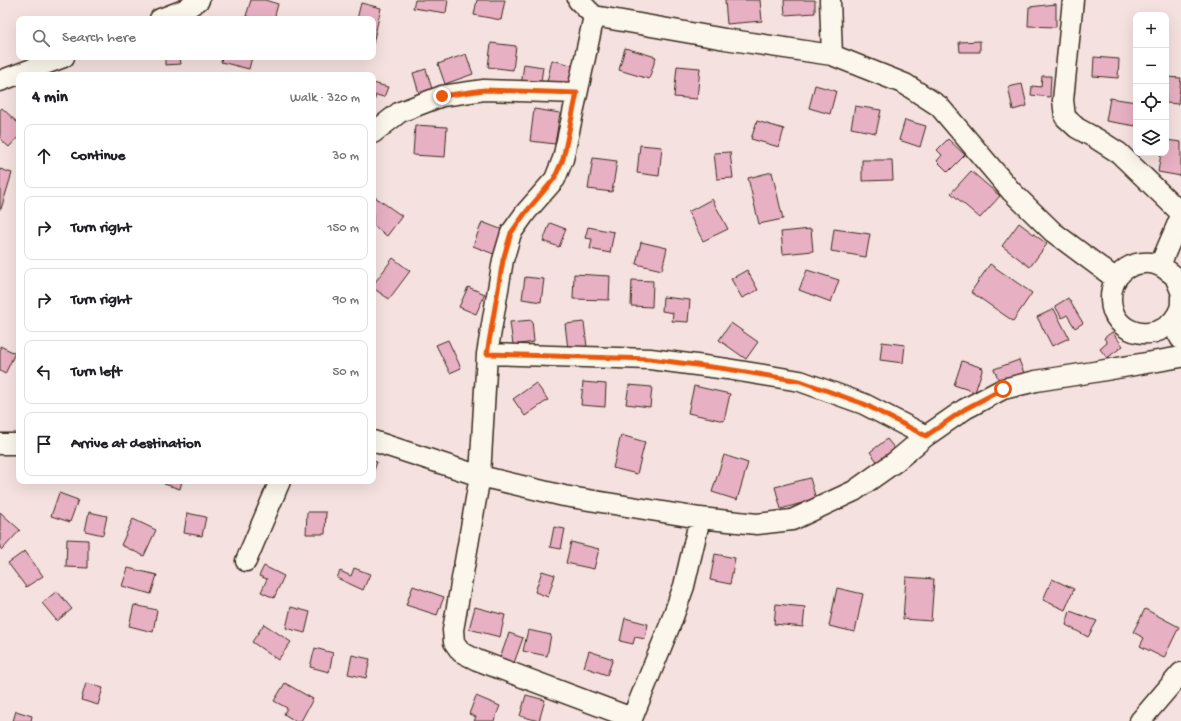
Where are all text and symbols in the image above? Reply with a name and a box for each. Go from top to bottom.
map controls [1133,12,1169,156]
button: + [1133,12,1169,48]
search box [16,16,376,60]
icon: search [30,27,52,49]
text: Search here [62,29,136,47]
button: − [1133,48,1169,84]
button: locate [1133,84,1169,120]
route end [433,87,451,105]
text: 4 min [32,88,68,108]
text: Walk · 320 m [290,91,360,106]
button: layers [1133,120,1169,156]
icon: ahead [33,145,55,167]
text: Continue [71,147,125,165]
text: 30 m [333,149,359,164]
icon: right [33,217,55,239]
text: Turn right [71,219,131,237]
text: 150 m [327,221,359,236]
icon: right [33,289,55,311]
text: Turn right [71,291,131,309]
text: 90 m [333,293,359,308]
icon: left [33,361,55,383]
text: Turn left [71,363,122,381]
text: 50 m [332,365,359,380]
route start [994,380,1012,398]
icon: arrive [33,433,55,455]
text: Arrive at destination [71,435,201,453]

